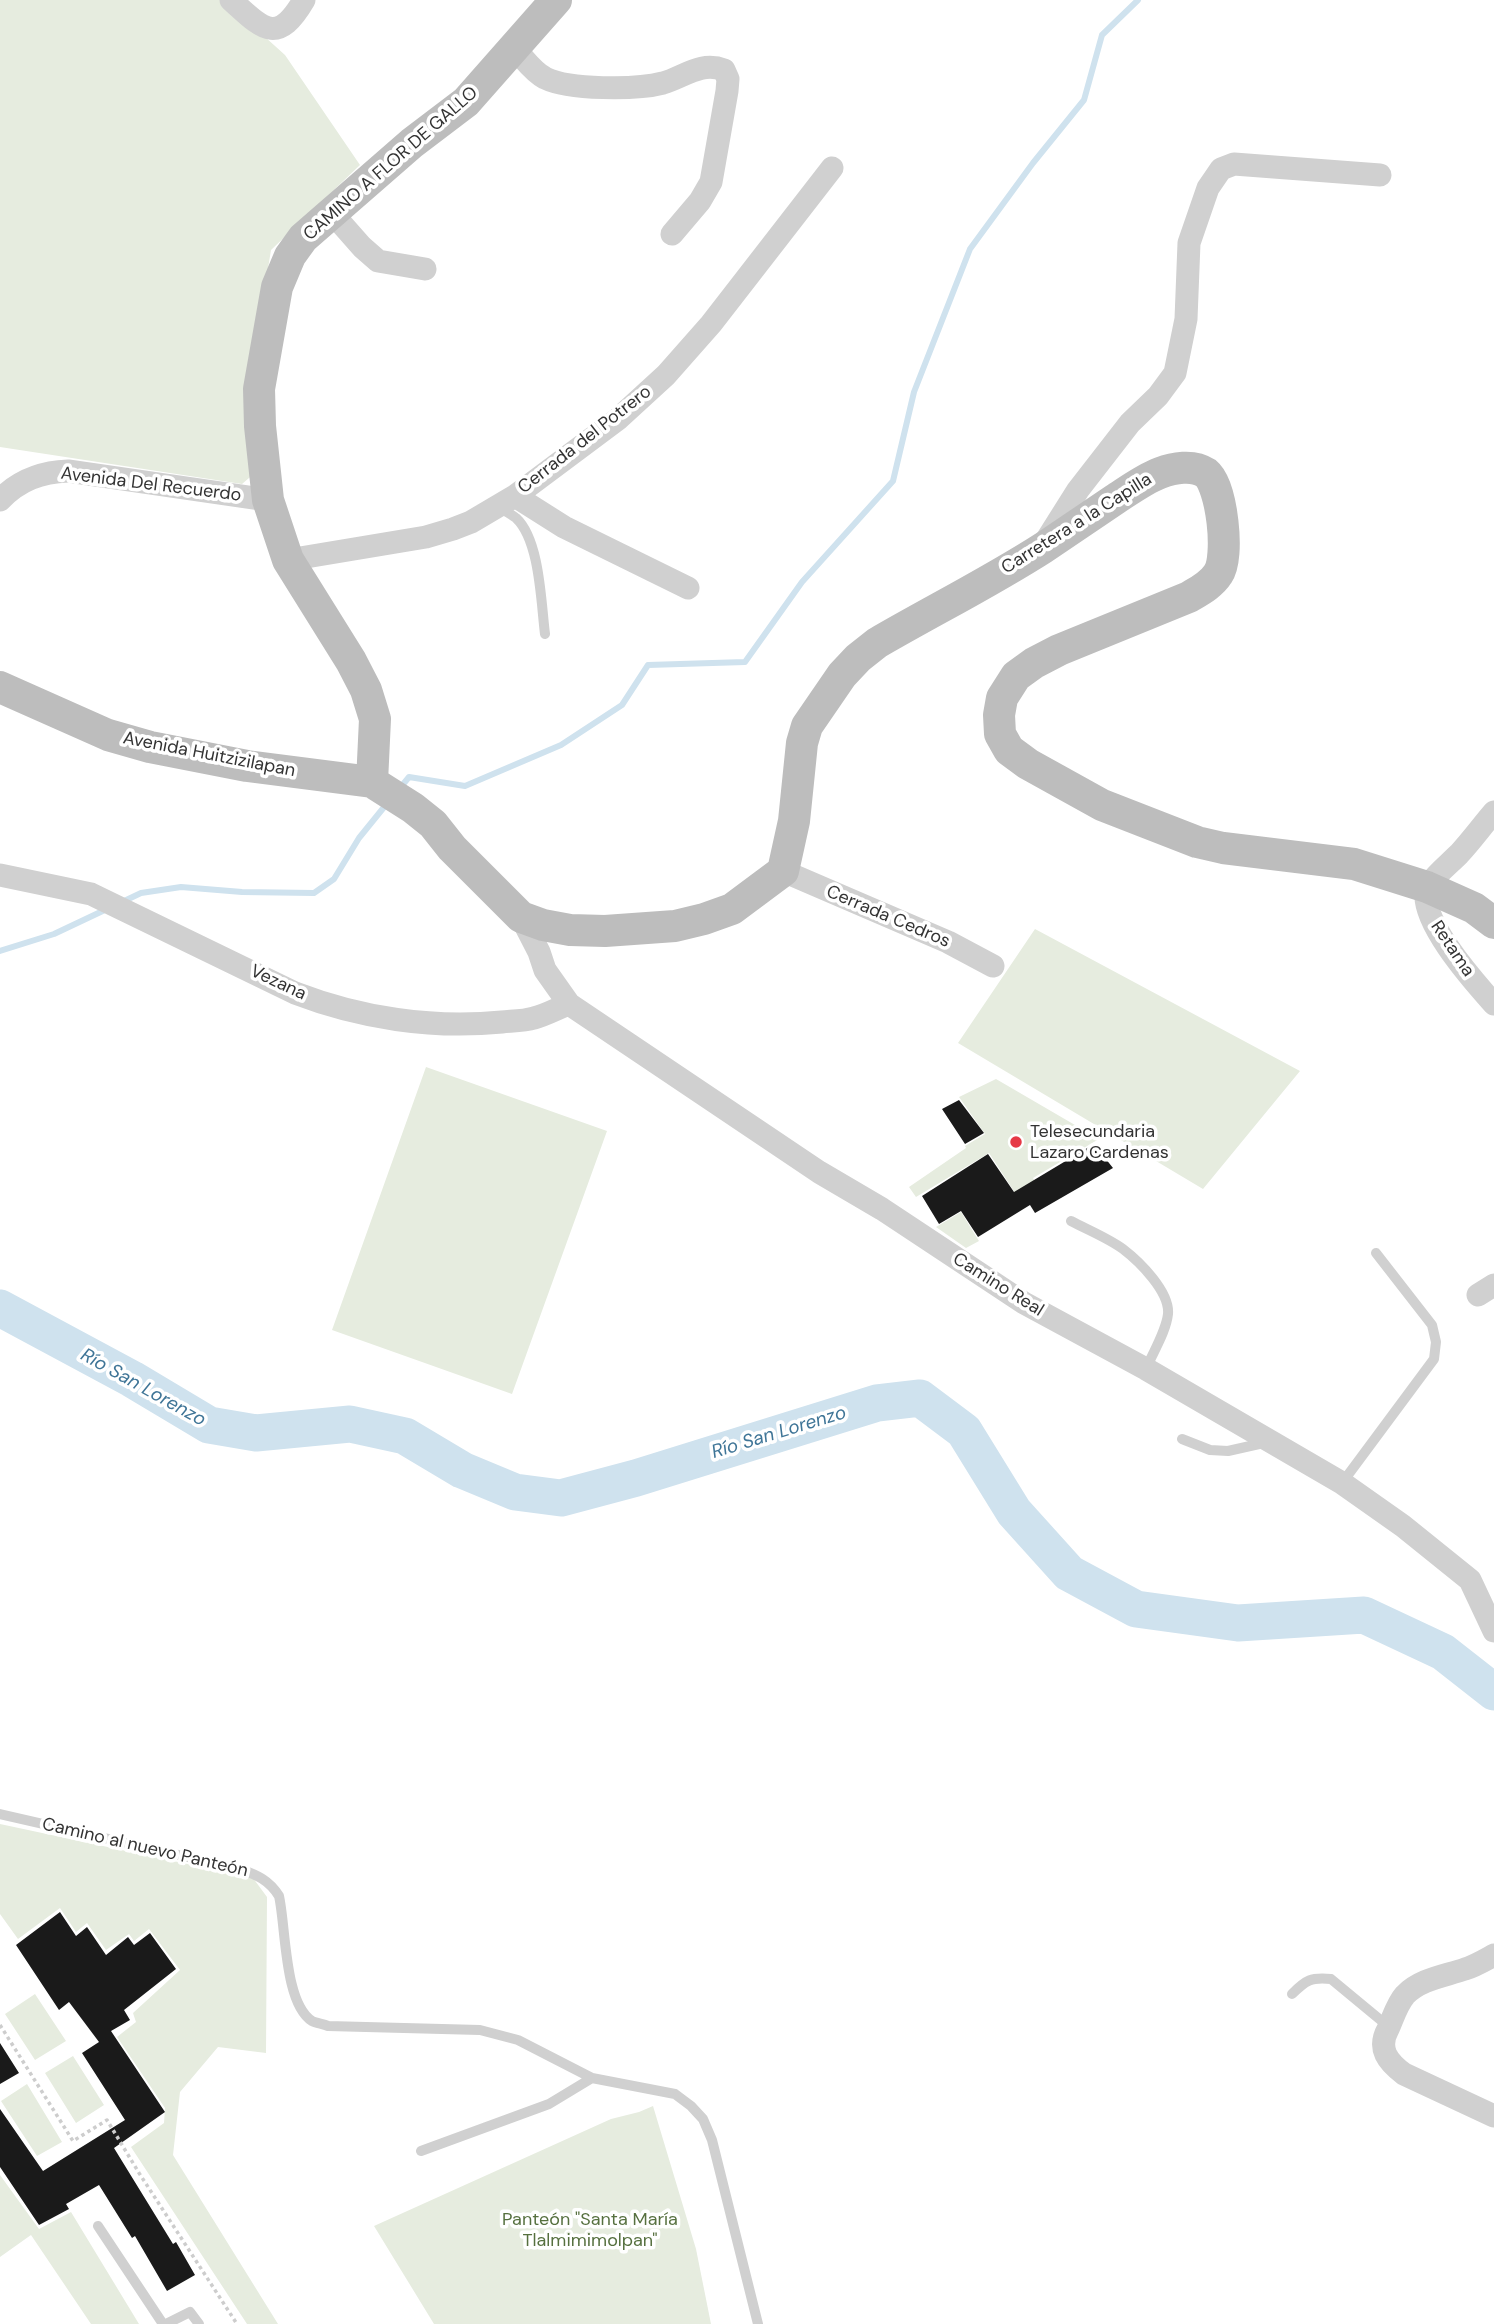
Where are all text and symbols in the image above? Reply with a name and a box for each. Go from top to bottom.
street label: CAMINO A FLOR DE GALLO [299,82,483,246]
street label: Cerrada del Potrero [514,381,656,499]
street label: Avenida Del Recuerdo [60,463,242,507]
street label: Carretera a la Capilla [998,469,1156,579]
street label: Avenida Huitzizilapan [121,728,297,782]
street label: Cerrada Cedros [823,881,953,953]
street label: Retama [1426,917,1478,981]
street label: Vezana [247,961,309,1005]
place label: Telesecundaria Lazaro Cardenas [1030,1121,1169,1164]
marker: Telesecundaria Lazaro Cardenas [1008,1134,1024,1150]
street label: Camino Real [949,1249,1047,1321]
water label: Río San Lorenzo [76,1344,210,1432]
water label: Río San Lorenzo [709,1402,849,1464]
street label: Camino al nuevo Panteón [40,1814,250,1882]
park label: Panteón "Santa María Tlalmimimolpan" [502,2209,678,2252]

